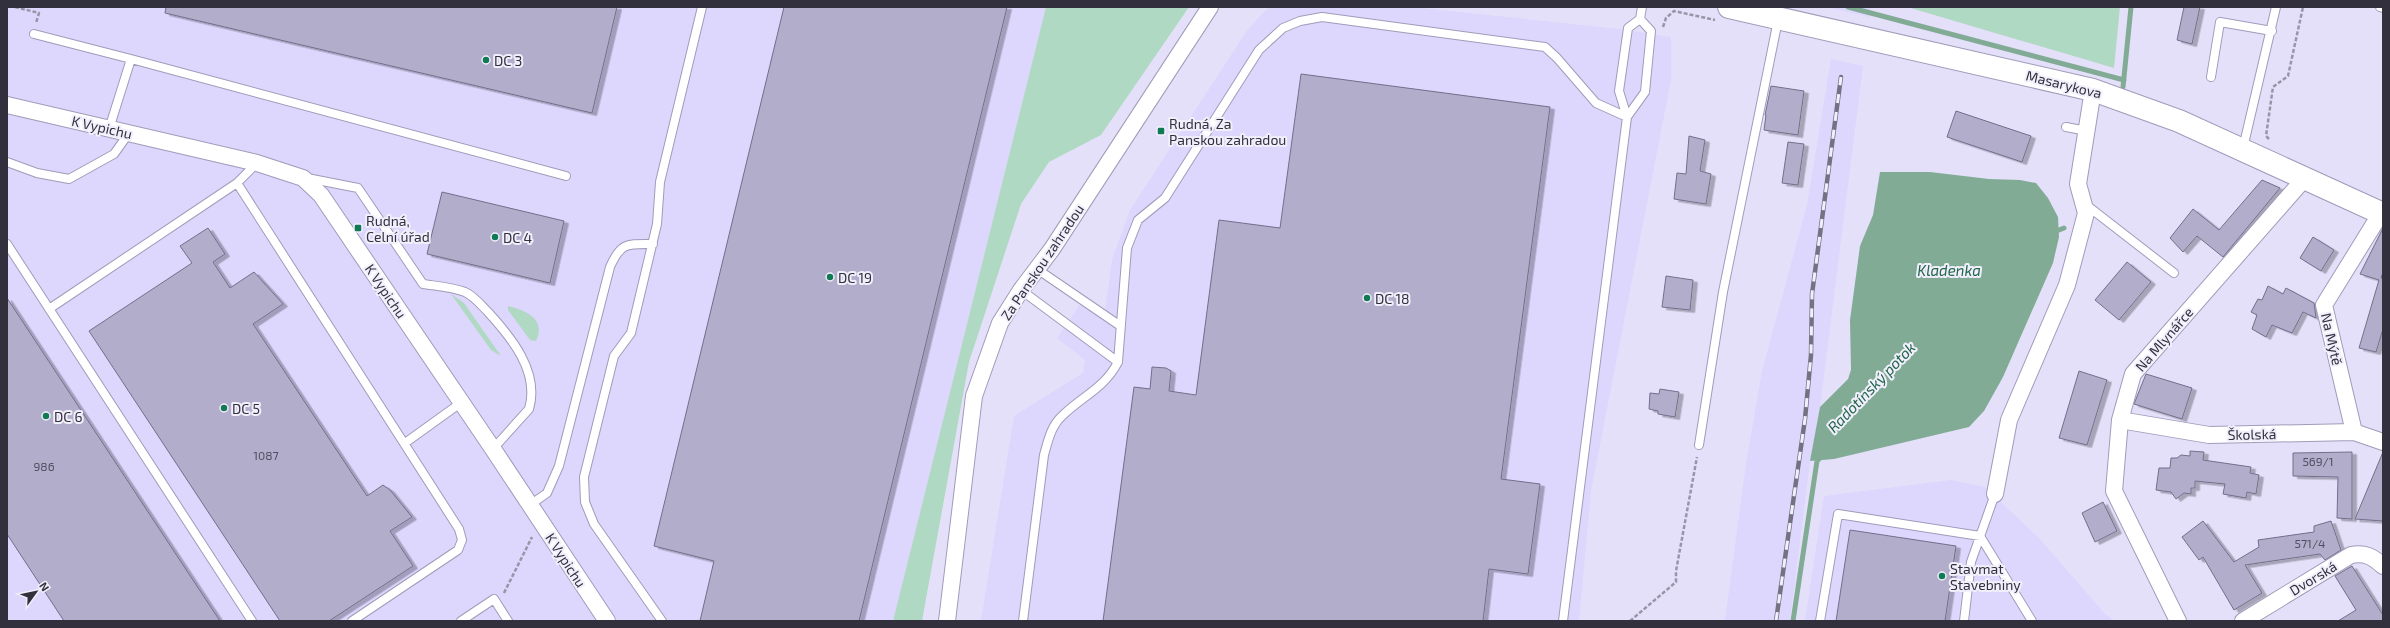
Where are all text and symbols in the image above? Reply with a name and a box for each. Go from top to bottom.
place label: DC 3 [494,52,522,69]
marker: DC 3 [481,55,491,65]
street label: Masarykova [2024,66,2104,102]
street label: K Vypichu [70,112,134,142]
place label: Rudná, Za Panskou zahradou [1169,115,1286,148]
marker: Rudná, Za Panskou zahradou [1156,126,1166,136]
street label: Za Panskou zahradou [997,201,1087,323]
place label: Rudná, Celní úřad [366,212,430,245]
marker: Rudná, Celní úřad [353,223,363,233]
place label: DC 4 [503,229,532,246]
marker: DC 4 [490,232,500,242]
street label: K Vypichu [362,261,410,321]
water label: Kladenka [1917,261,1981,279]
place label: DC 19 [838,269,872,286]
marker: DC 19 [825,272,835,282]
place label: DC 18 [1375,290,1409,307]
marker: DC 18 [1362,293,1372,303]
street label: Na Mlynářce [2131,303,2197,375]
street label: Na Mýtě [2318,311,2346,367]
water label: Radotínský potok [1823,338,1919,437]
place label: DC 5 [232,400,260,417]
marker: DC 5 [219,403,229,413]
place label: DC 6 [54,408,82,425]
marker: DC 6 [41,411,51,421]
street label: Školská [2227,425,2277,443]
house number: 1087 [253,448,279,462]
house number: 569/1 [2302,454,2334,468]
house number: 986 [33,459,55,473]
street label: K Vypichu [542,530,590,590]
house number: 571/4 [2295,536,2325,550]
street label: Dvorská [2286,557,2340,599]
place label: Stavmat Stavebniny [1950,560,2021,593]
marker: Stavmat Stavebniny [1937,571,1947,581]
north arrow [16,572,56,612]
text: N [37,579,52,593]

